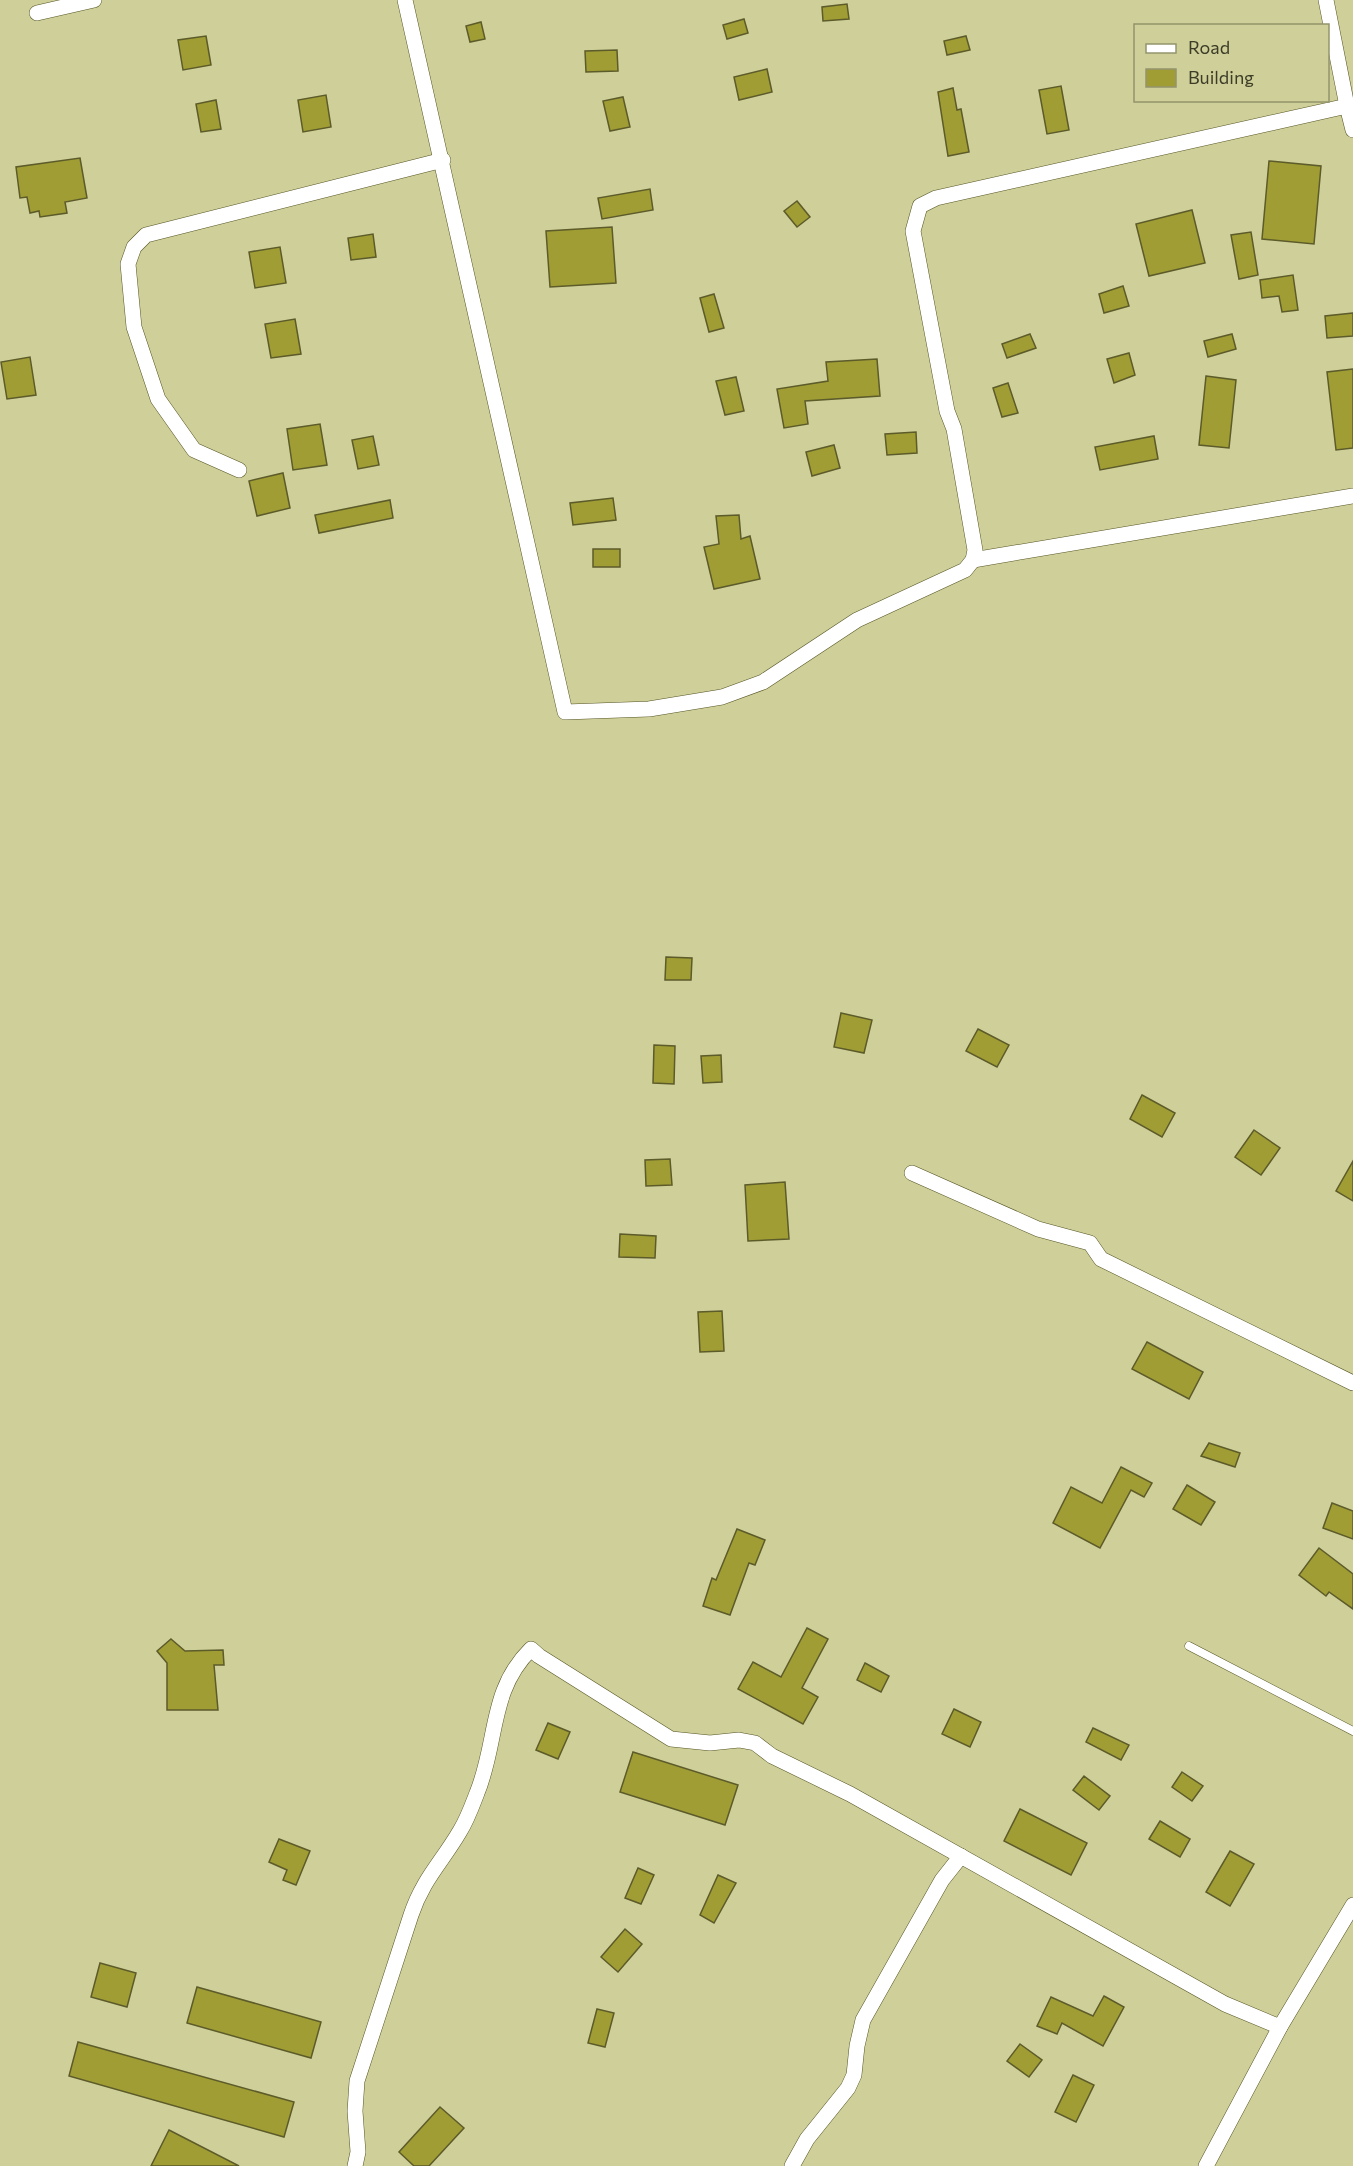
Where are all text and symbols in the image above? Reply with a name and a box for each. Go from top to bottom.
legend [1134,24,1329,102]
text: Road [1188,36,1230,58]
text: Building [1188,66,1254,88]

